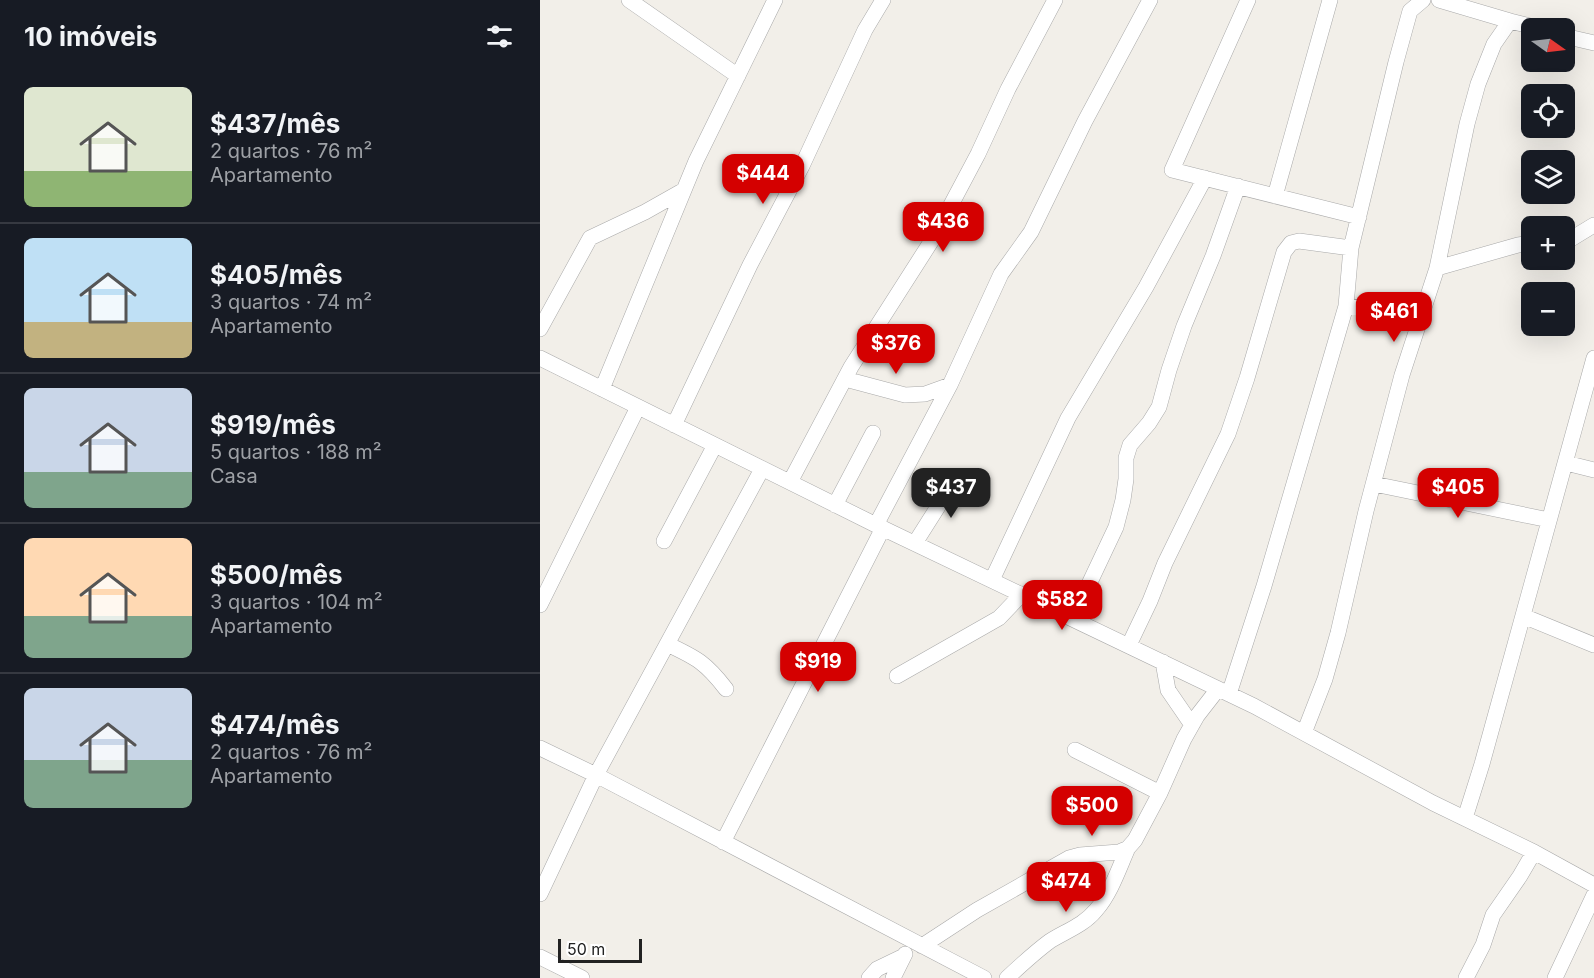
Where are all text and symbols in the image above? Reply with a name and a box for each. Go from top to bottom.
north arrow [1521,18,1575,72]
map controls [1521,18,1575,336]
icon: filters [483,20,516,53]
text: 10 imóveis [24,21,157,52]
button: locate [1521,84,1575,138]
text: $437/mês [210,108,340,139]
icon: home [72,111,144,183]
text: 2 quartos · 76 m² [210,139,372,163]
button: layers [1521,150,1575,204]
pin: $444 [727,154,799,205]
text: $444 [736,161,790,185]
text: Apartamento [210,163,333,187]
pin: $436 [907,202,979,253]
text: $436 [917,209,969,233]
button: + [1521,216,1575,270]
text: $405/mês [210,259,343,290]
icon: home [72,262,144,334]
button: − [1521,282,1575,336]
text: 3 quartos · 74 m² [210,290,372,314]
pin: $461 [1358,292,1430,343]
text: $461 [1370,299,1418,323]
text: Apartamento [210,314,333,338]
pin: $376 [860,324,932,375]
text: $376 [871,331,921,355]
text: $919/mês [210,409,336,440]
icon: home [72,412,144,484]
text: 5 quartos · 188 m² [210,440,382,464]
text: Casa [210,464,258,488]
pin: $437 [915,468,987,519]
pin: $405 [1422,468,1494,519]
text: $437 [925,475,977,499]
text: $405 [1432,475,1484,499]
text: $500/mês [210,559,343,590]
icon: home [72,562,144,634]
pin: $582 [1026,580,1098,631]
text: $582 [1036,587,1088,611]
text: 3 quartos · 104 m² [210,590,383,614]
text: Apartamento [210,614,333,638]
pin: $919 [782,642,854,693]
text: $919 [794,649,842,673]
text: $474/mês [210,709,340,740]
icon: home [72,712,144,784]
text: 2 quartos · 76 m² [210,740,372,764]
text: Apartamento [210,764,333,788]
pin: $500 [1056,786,1128,837]
text: $500 [1066,793,1118,817]
pin: $474 [1030,862,1102,913]
text: $474 [1041,869,1091,893]
scale bar [558,936,642,964]
text: 50 m [567,939,605,959]

